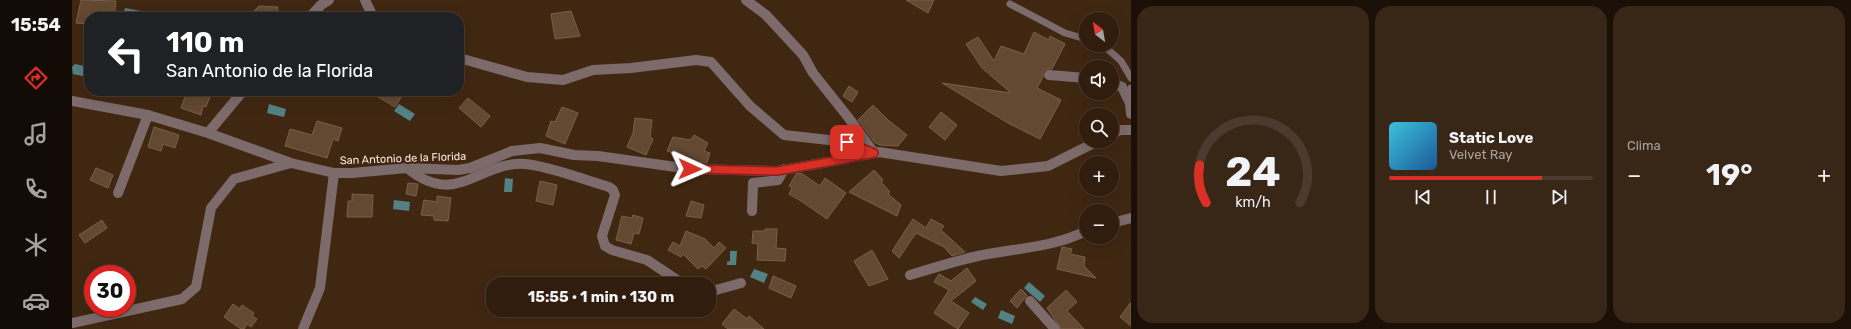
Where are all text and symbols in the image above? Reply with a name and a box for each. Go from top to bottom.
north arrow [1079,12,1119,52]
map controls [1079,12,1119,244]
text: 15:54 [11,14,61,36]
text: 110 m [166,26,244,59]
icon: left [100,28,152,80]
text: San Antonio de la Florida [166,60,373,82]
button: sound [1079,60,1119,100]
icon: directions [22,64,50,92]
button: search [1079,108,1119,148]
icon: music [22,120,50,148]
pin [830,125,864,159]
text: Static Love [1449,129,1533,147]
icon: arrive [836,131,858,153]
text: Clima [1627,138,1661,153]
text: 24 [1225,146,1281,195]
text: Velvet Ray [1449,147,1512,162]
position arrow [669,148,711,190]
street label: San Antonio de la Florida [340,150,467,167]
button: + [1079,156,1119,196]
text: 19° [1706,157,1753,193]
text: − [1627,162,1641,189]
text: + [1817,162,1831,189]
icon: phone [22,175,50,203]
icon: previous [1412,186,1434,208]
icon: pause [1480,186,1502,208]
icon: next [1548,186,1570,208]
text: km/h [1235,193,1271,210]
button: − [1079,204,1119,244]
icon: climate [22,231,50,259]
speed limit sign: 30 [84,265,136,317]
icon: car [22,287,50,315]
text: 15:55 · 1 min · 130 m [528,288,674,306]

